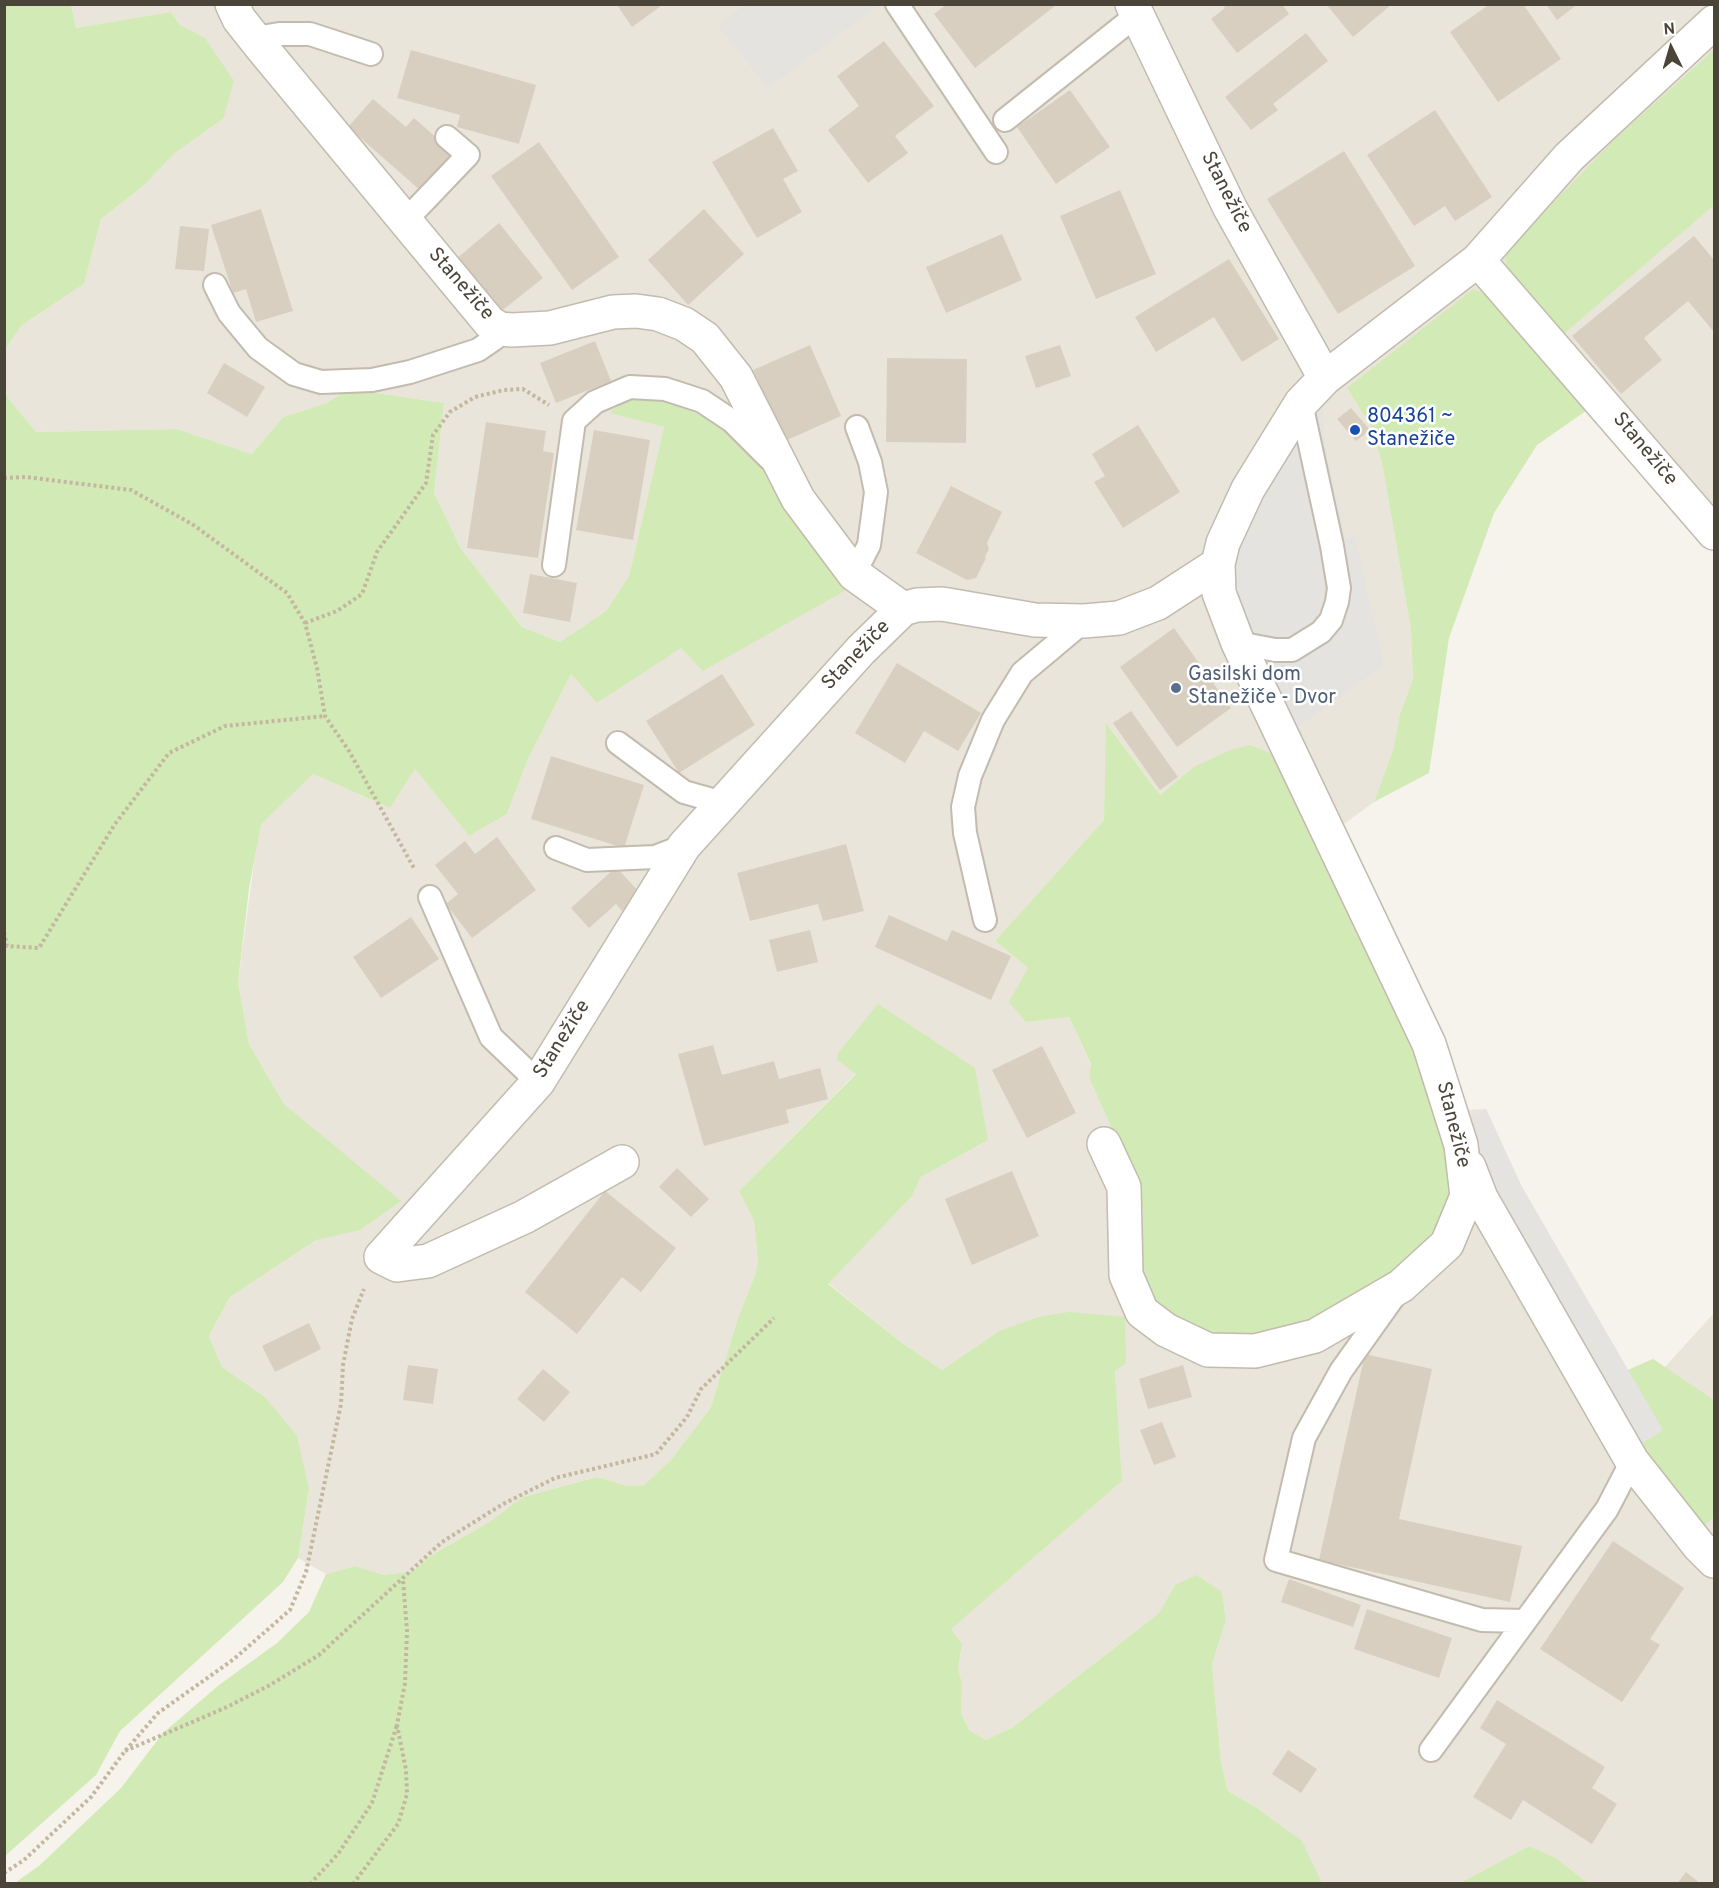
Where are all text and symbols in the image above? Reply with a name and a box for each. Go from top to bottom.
north arrow [1641,18,1701,78]
text: N [1663,20,1676,41]
street label: Stanežiče [1194,148,1256,238]
street label: Stanežiče [422,244,498,326]
place label: 804361 ~ Stanežiče [1367,406,1455,453]
street label: Stanežiče [1606,408,1682,492]
marker: 804361 ~ Stanežiče [1348,423,1362,437]
street label: Stanežiče [818,616,896,696]
place label: Gasilski dom Stanežiče - Dvor [1188,664,1336,711]
marker: Gasilski dom Stanežiče - Dvor [1169,681,1183,695]
street label: Stanežiče [529,996,597,1084]
street label: Stanežiče [1430,1079,1474,1171]

